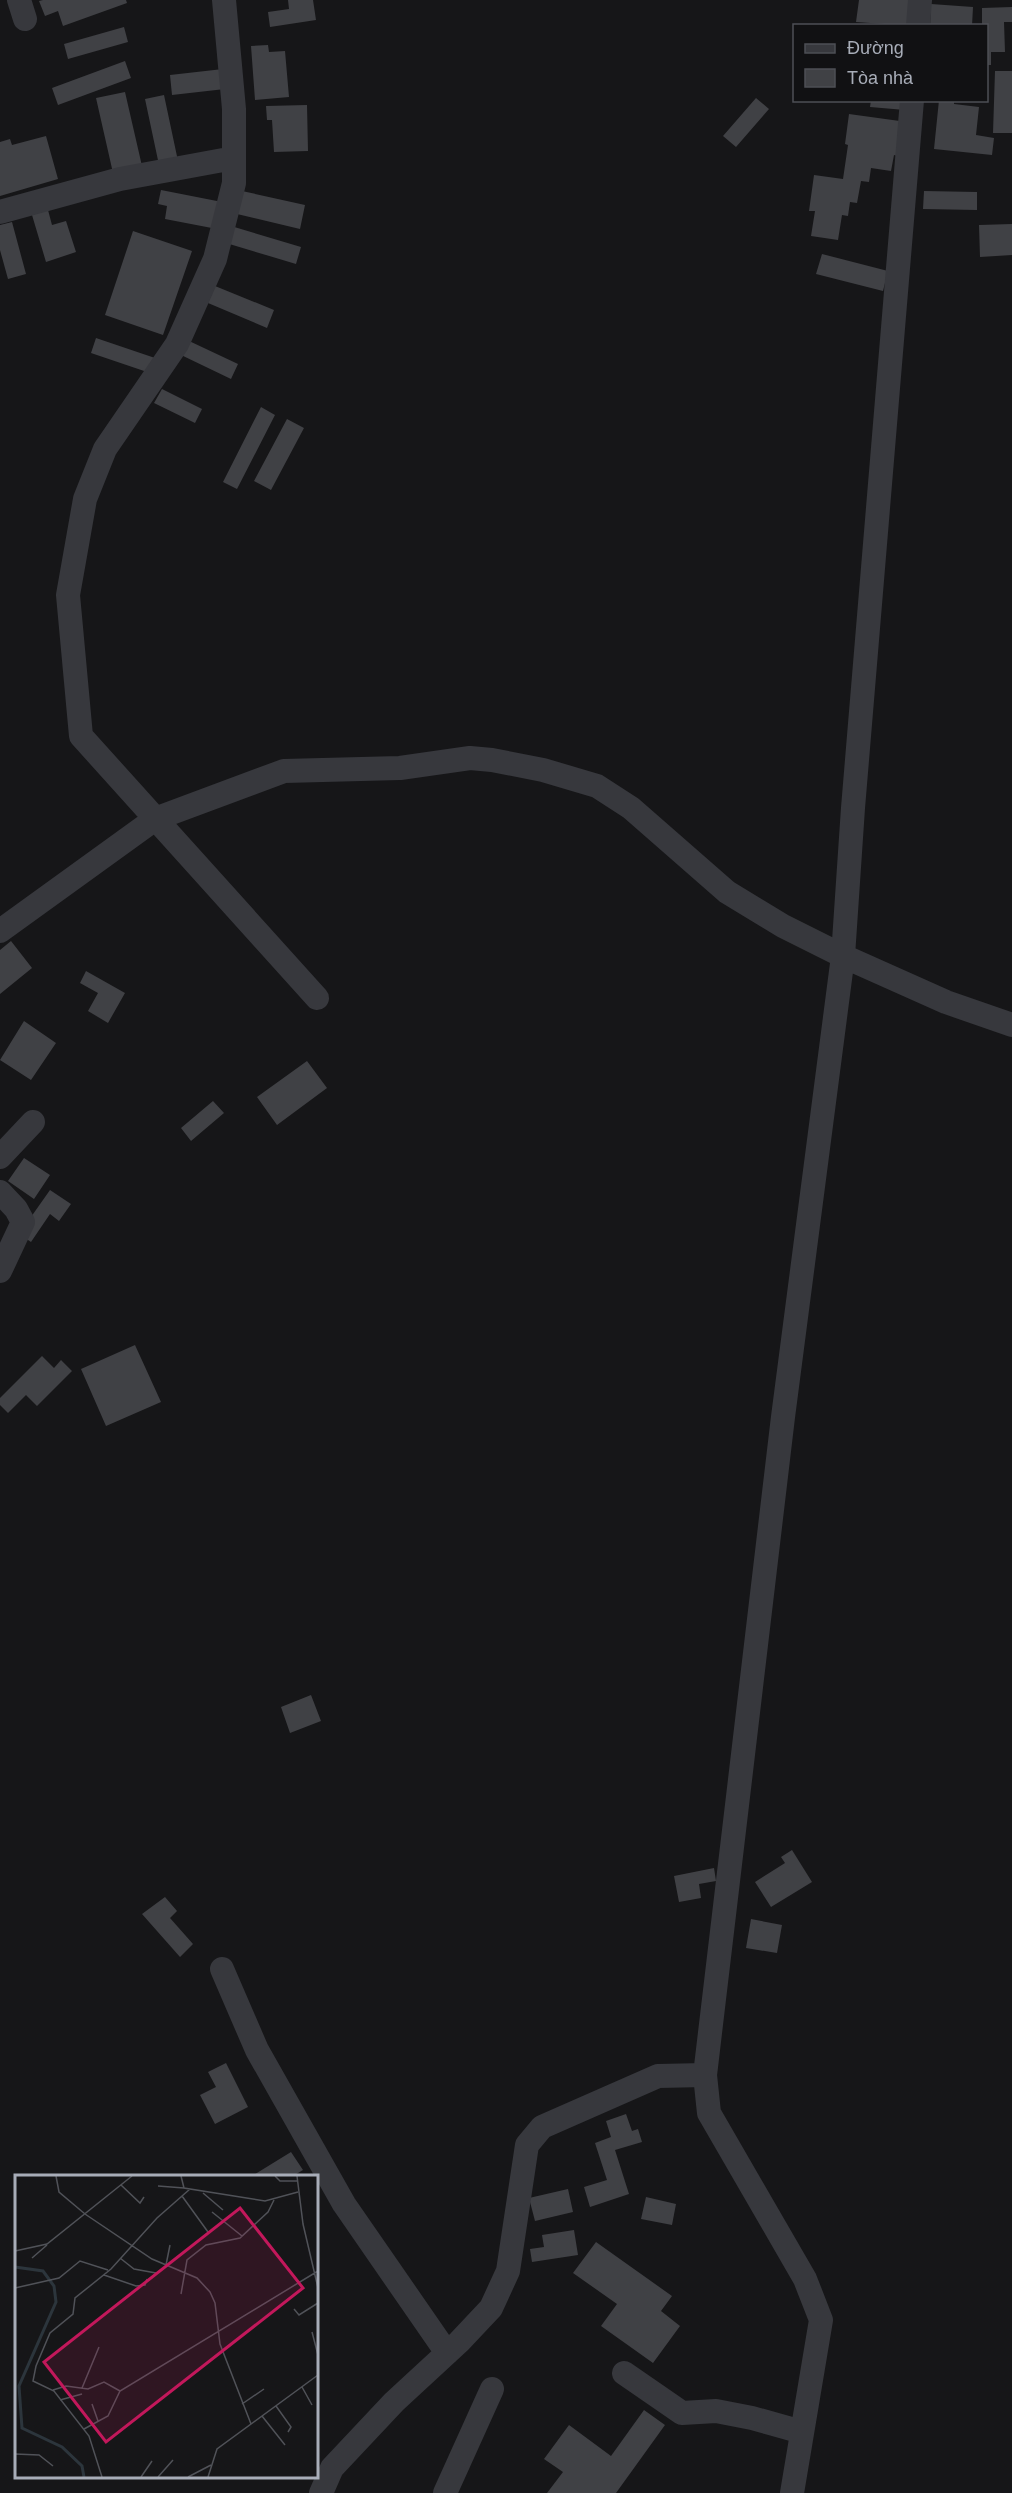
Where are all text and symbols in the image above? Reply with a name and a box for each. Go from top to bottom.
legend [793,24,988,102]
text: Đường [847,38,904,58]
text: Tòa nhà [847,68,914,88]
inset map [15,2175,318,2478]

